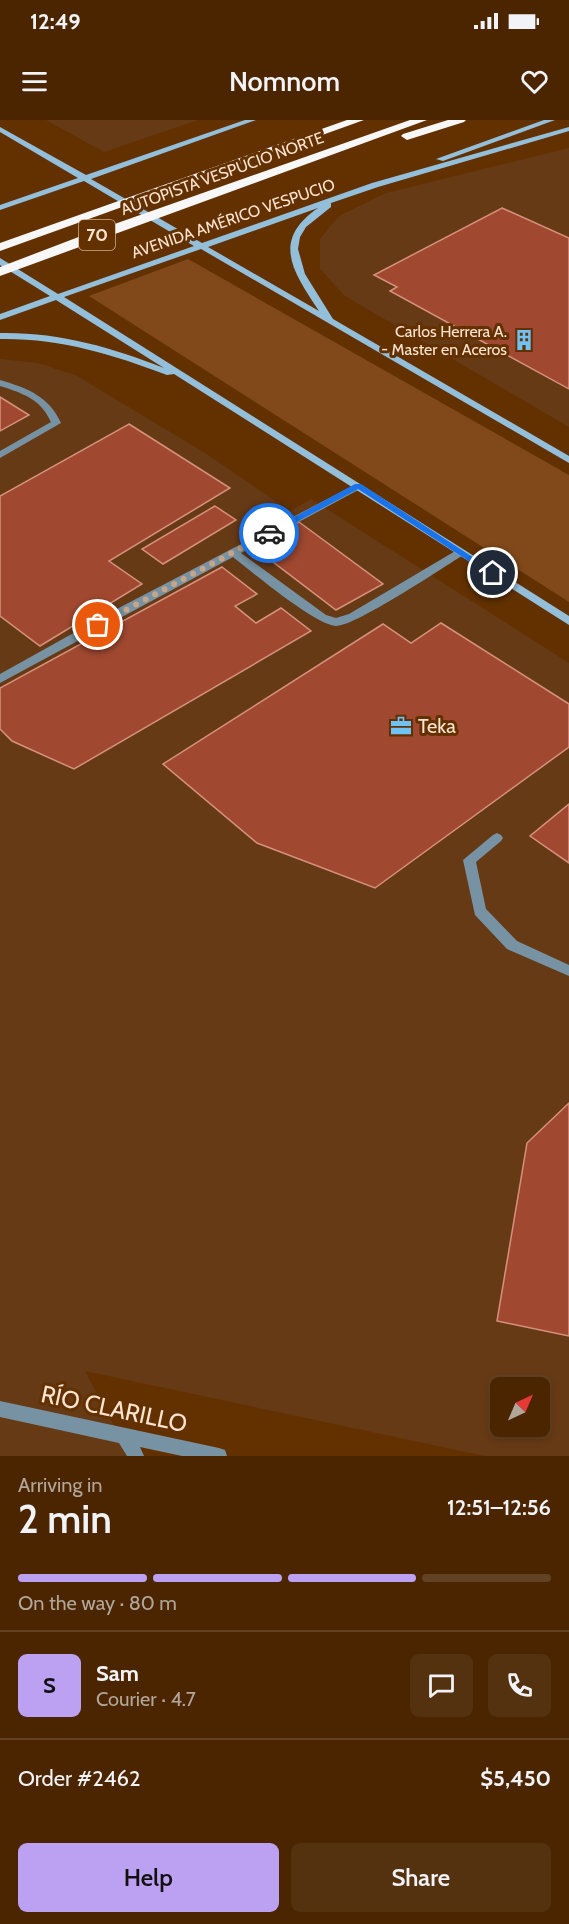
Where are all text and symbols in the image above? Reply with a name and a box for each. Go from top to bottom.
text: 12:49 [30,8,81,35]
icon: menu [18,65,51,98]
text: Nomnom [229,65,340,98]
icon: heart [518,65,551,98]
street label: AUTOPISTA VESPUCIO NORTE [118,128,326,219]
street label: AVENIDA AMÉRICO VESPUCIO [129,175,337,262]
road number: 70 [79,220,115,250]
place label: Carlos Herrera A. - Master en Aceros [381,322,507,359]
building icon: Carlos Herrera A. - Master en Aceros [512,328,536,352]
courier [239,503,299,563]
icon: car [253,517,286,550]
pin [467,547,518,598]
icon: home [476,556,509,589]
pin [72,599,123,650]
icon: bag [81,608,114,641]
office icon: Teka [389,714,413,738]
place label: Teka [418,714,456,738]
north arrow [490,1377,550,1437]
map controls [490,1377,550,1437]
street label: RÍO CLARILLO [38,1379,190,1438]
text: Arriving in [18,1473,102,1497]
text: 12:51–12:56 [447,1494,551,1521]
text: 2 min [18,1495,112,1543]
text: On the way · 80 m [18,1591,177,1615]
button: chat [410,1654,473,1717]
button: phone [488,1654,551,1717]
text: Sam [96,1660,139,1687]
text: S [43,1672,56,1699]
text: Courier · 4.7 [96,1687,196,1711]
text: Order #2462 [18,1765,141,1792]
text: $5,450 [480,1765,551,1792]
button: Help [18,1843,279,1912]
button: Share [291,1843,551,1912]

